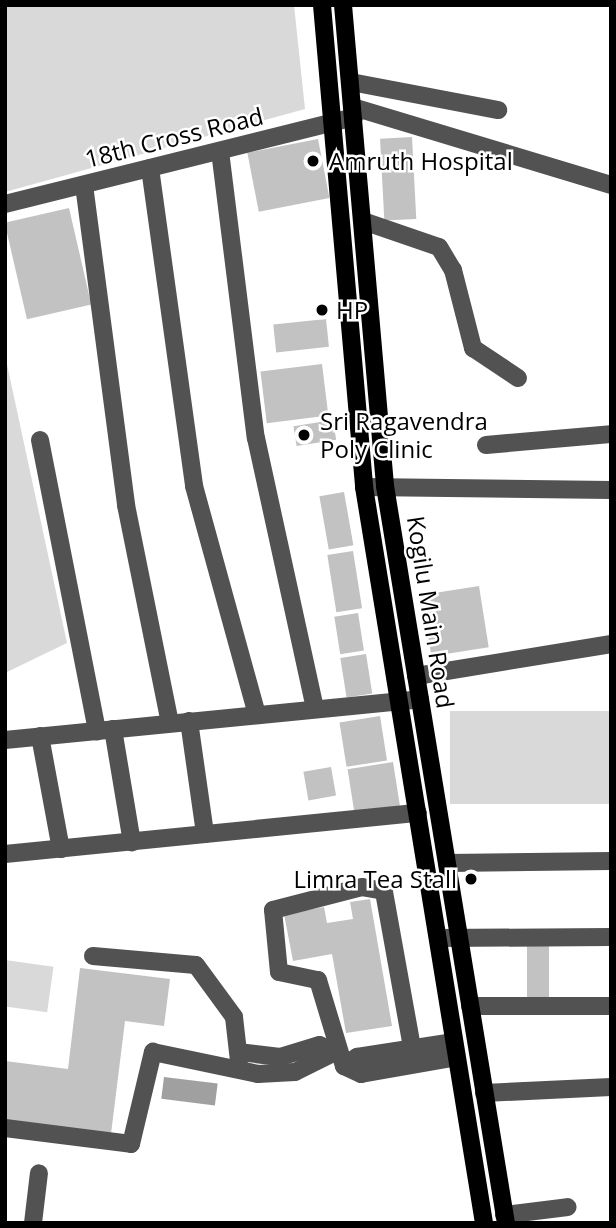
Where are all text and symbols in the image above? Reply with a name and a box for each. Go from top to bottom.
street label: 18th Cross Road [82,101,266,173]
place label: Amruth Hospital [329,147,513,175]
marker: Amruth Hospital [303,151,323,171]
place label: HP [336,296,368,324]
marker: HP [314,302,330,318]
place label: Sri Ragavendra Poly Clinic [320,407,488,463]
marker: Sri Ragavendra Poly Clinic [294,425,314,445]
street label: Kogilu Main Road [402,514,460,710]
place label: Limra Tea Stall [293,865,457,893]
marker: Limra Tea Stall [463,871,479,887]

